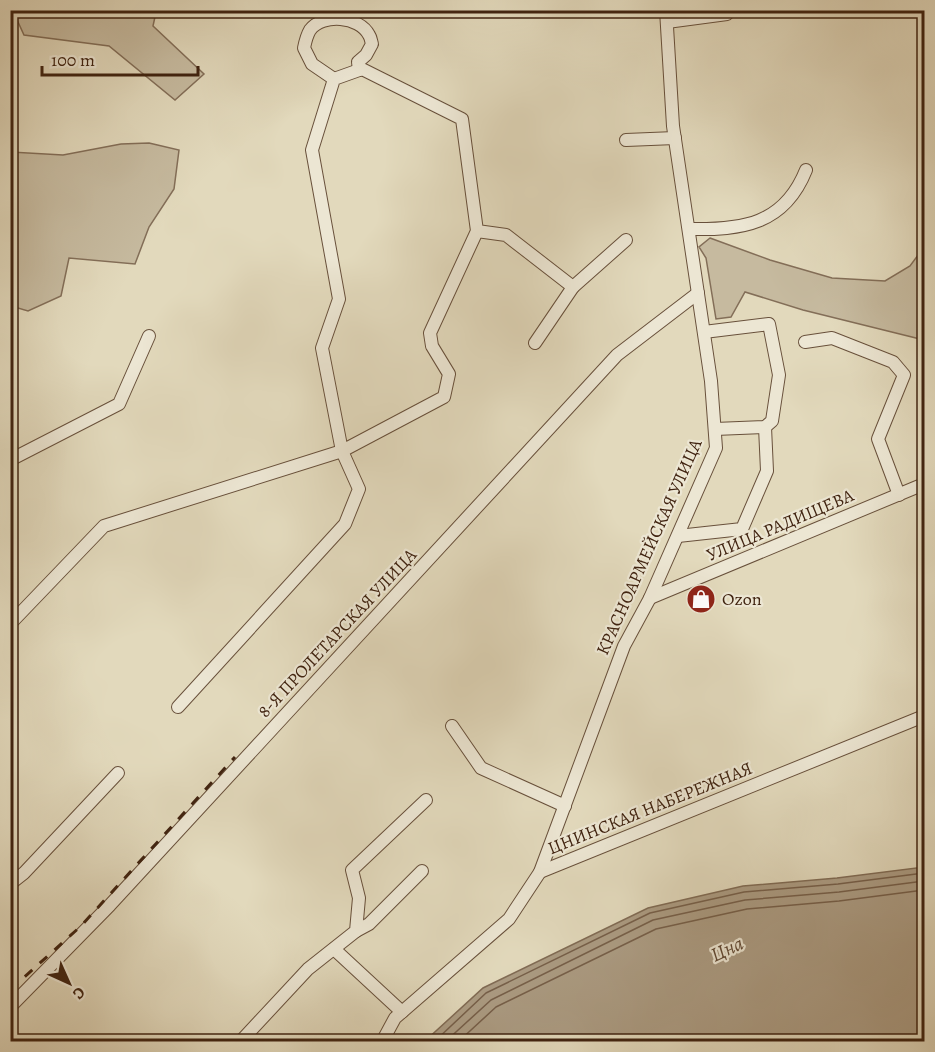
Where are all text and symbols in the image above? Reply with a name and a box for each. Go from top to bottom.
scale bar [42,39,198,77]
text: 100 m [51,48,95,72]
street label: КРАСНОАРМЕЙСКАЯ УЛИЦА [590,435,708,659]
street label: УЛИЦА РАДИЩЕВА [703,483,858,567]
street label: 8-Я ПРОЛЕТАРСКАЯ УЛИЦА [252,543,422,723]
shop icon: Ozon [685,583,717,615]
place label: Ozon [722,587,762,611]
street label: ЦНИНСКАЯ НАБЕРЕЖНАЯ [544,756,756,860]
water label: Цна [706,930,748,968]
north arrow [39,953,99,1013]
text: С [68,982,90,1004]

